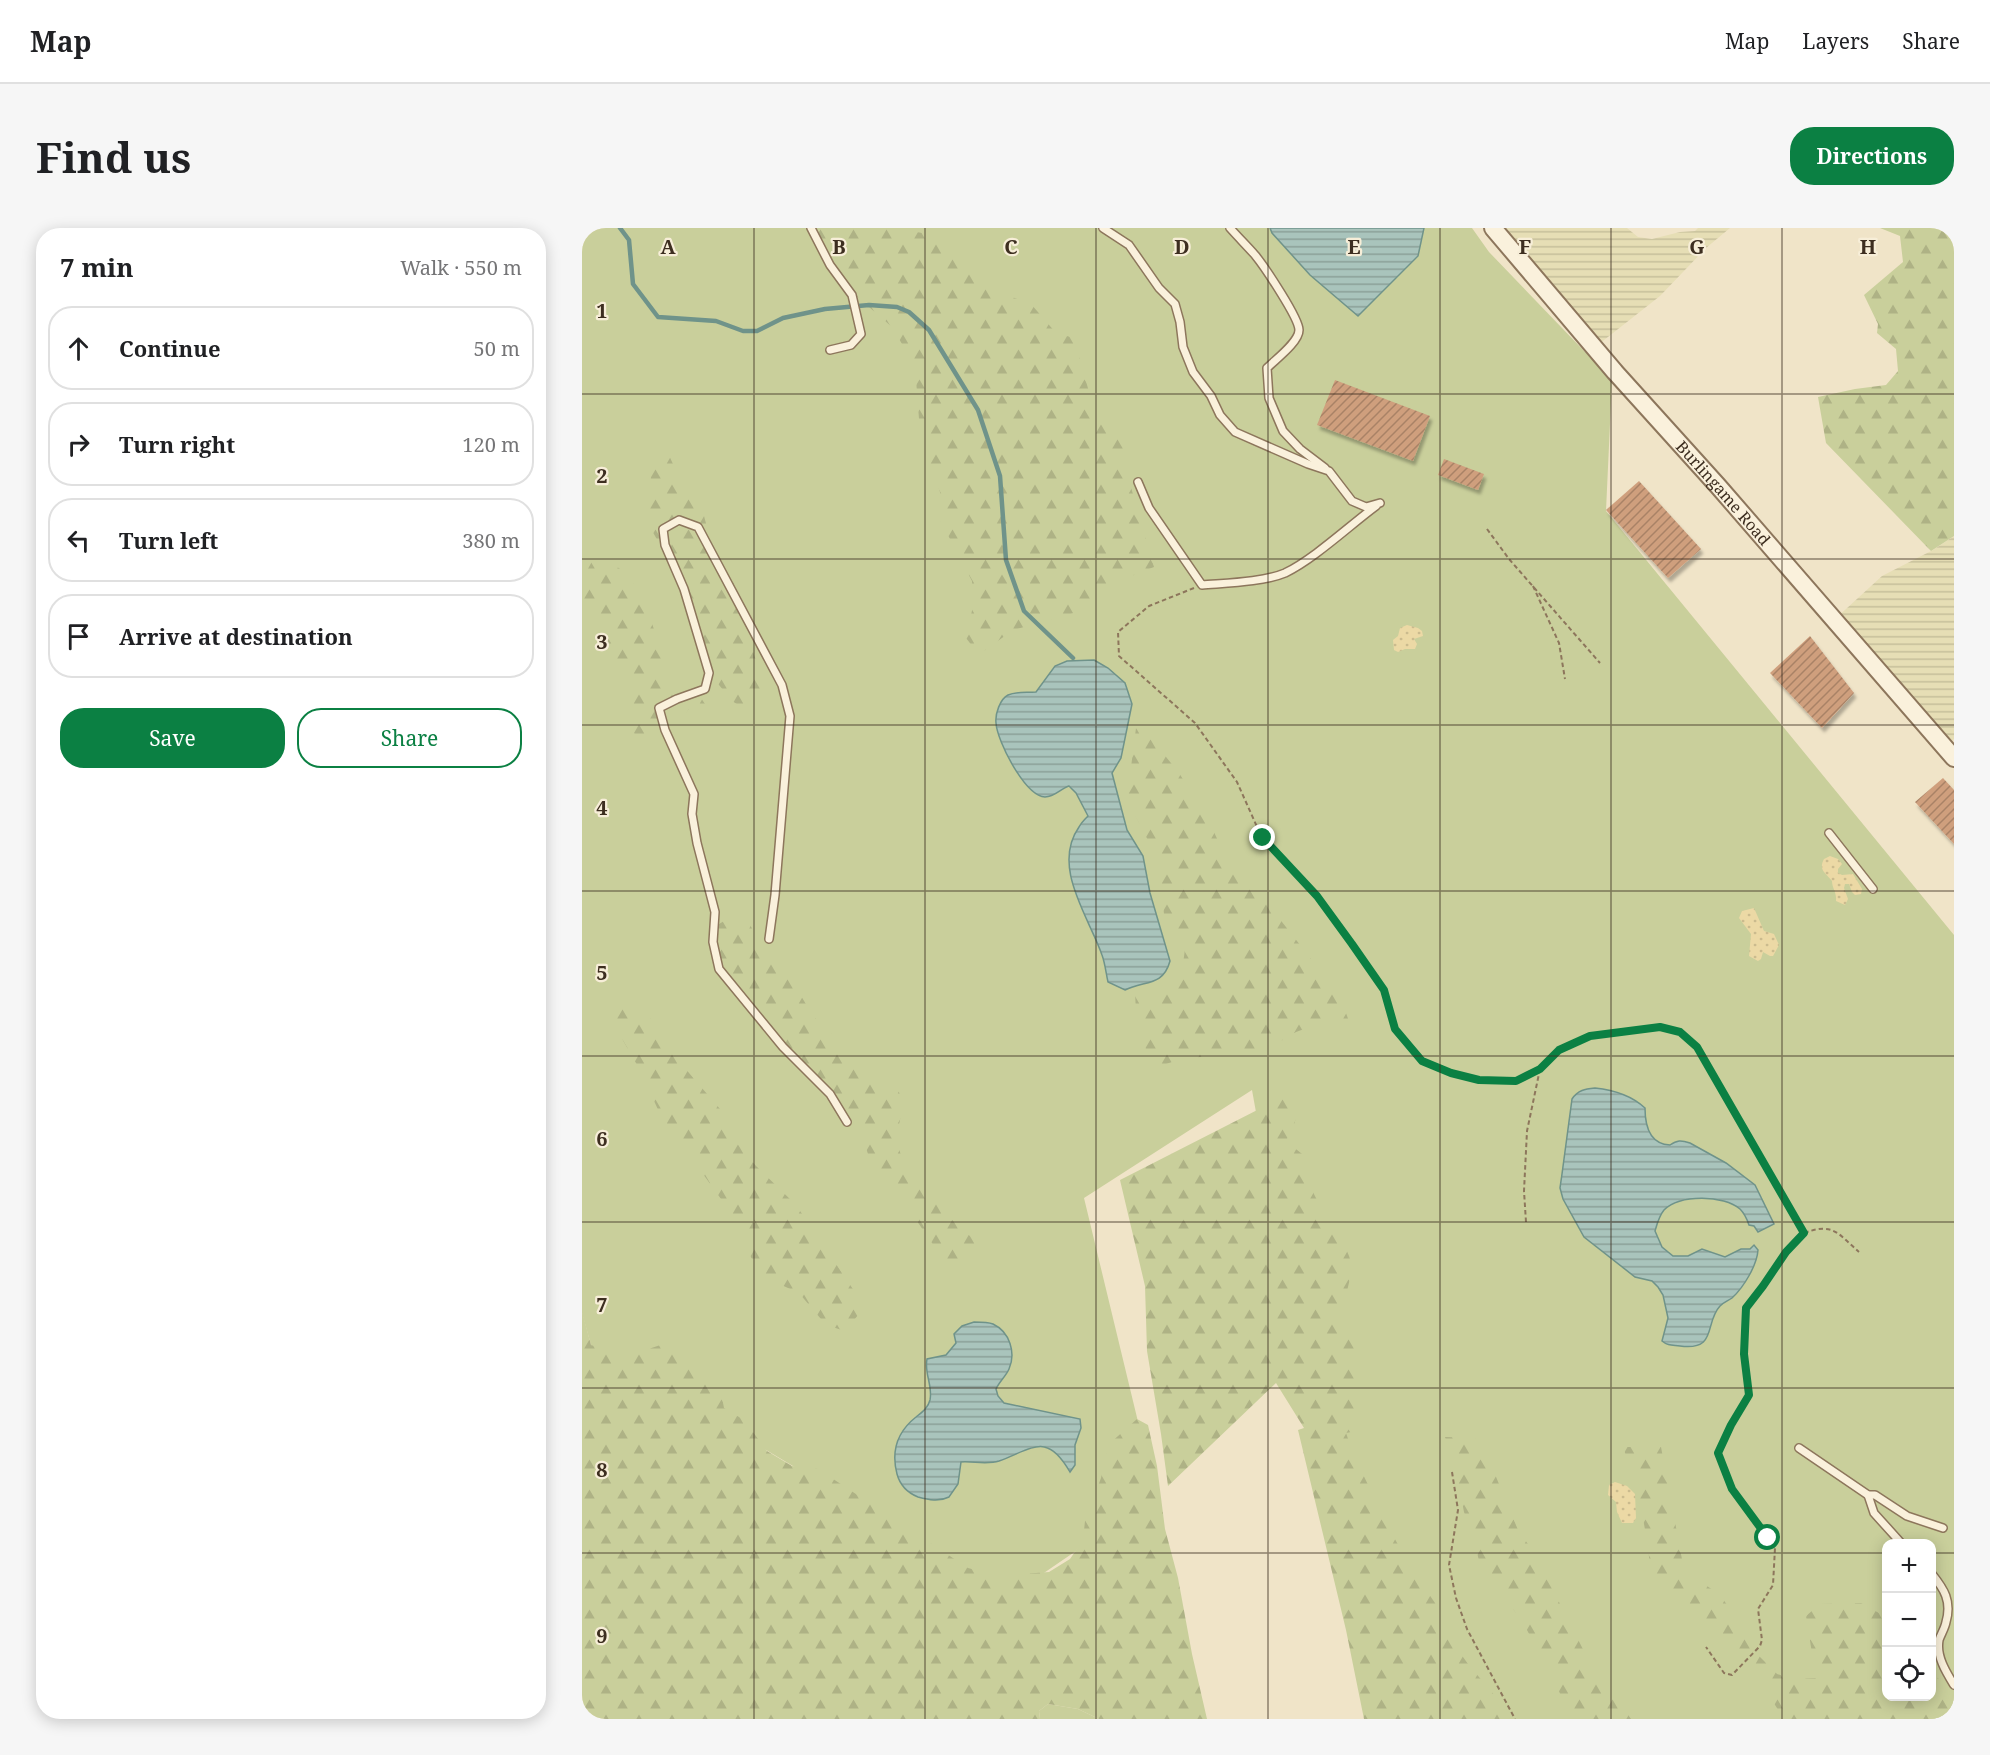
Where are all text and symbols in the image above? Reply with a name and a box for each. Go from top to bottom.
text: Map [30,22,92,60]
text: Map [1725,27,1769,55]
text: Layers [1802,27,1869,55]
text: Share [1902,27,1960,55]
button: Directions [1790,127,1954,185]
text: Find us [36,128,191,185]
text: A [660,233,676,260]
text: B [832,233,846,260]
text: C [1004,233,1018,260]
text: D [1174,233,1190,260]
text: E [1347,233,1361,260]
text: F [1519,233,1531,260]
text: G [1689,233,1705,260]
text: H [1860,233,1876,260]
text: 7 min [60,249,134,285]
text: Walk · 550 m [400,254,522,281]
text: 1 [596,297,608,324]
icon: ahead [62,332,95,365]
text: Continue [119,333,221,363]
text: 50 m [474,335,520,362]
icon: right [62,428,95,461]
text: Turn right [119,429,235,459]
text: 120 m [462,431,520,458]
street label: Burlingame Road [1671,436,1776,550]
text: 2 [596,462,608,489]
icon: left [62,524,95,557]
text: Turn left [119,525,218,555]
text: 380 m [462,527,520,554]
icon: arrive [62,620,95,653]
text: Arrive at destination [119,621,353,651]
text: 3 [596,628,608,655]
button: Save [60,708,285,768]
button: Share [297,708,522,768]
text: 4 [596,794,608,821]
route end [1249,824,1275,850]
text: 5 [596,959,608,986]
text: 6 [596,1125,608,1152]
text: 7 [596,1291,608,1318]
text: 8 [596,1456,608,1483]
route start [1754,1524,1780,1550]
map controls [1882,1539,1936,1701]
button: + [1882,1539,1936,1593]
button: − [1882,1593,1936,1647]
text: 9 [596,1622,608,1649]
button: locate [1882,1647,1936,1701]

